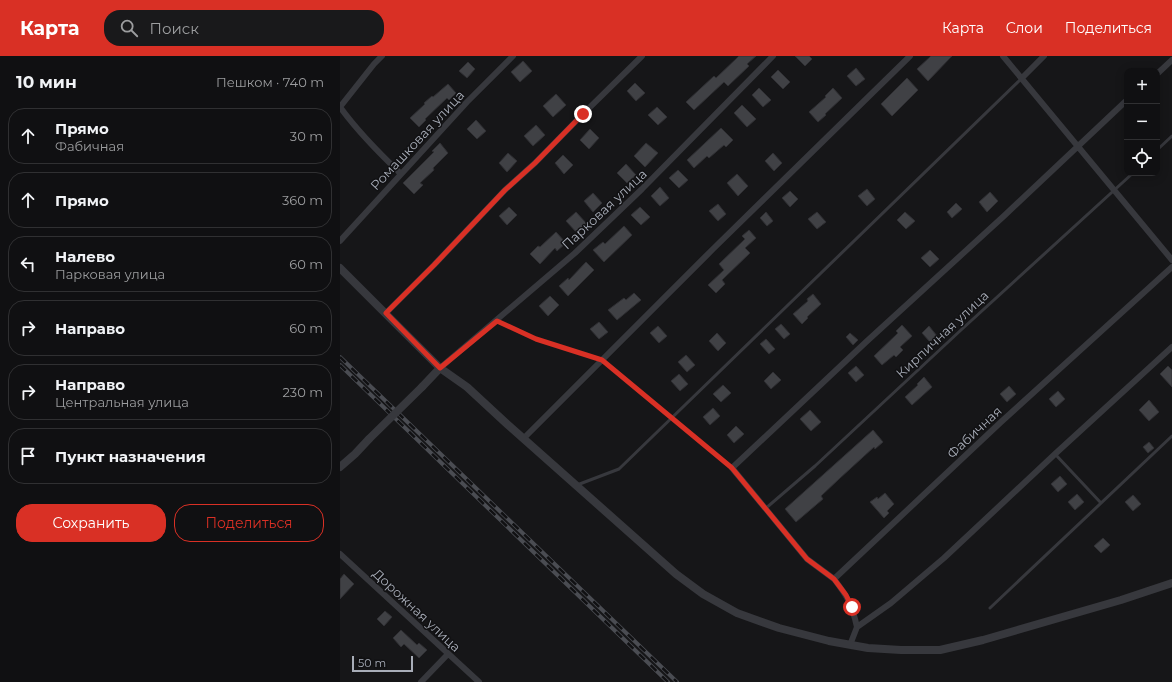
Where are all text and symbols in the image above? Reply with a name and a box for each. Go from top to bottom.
search box [104,10,384,46]
text: Карта [20,17,80,40]
icon: search [118,17,140,39]
text: Поиск [150,19,199,38]
text: Карта [942,19,984,37]
text: Слои [1006,19,1043,37]
text: Поделиться [1065,19,1152,37]
map controls [1124,68,1160,176]
button: + [1124,68,1160,104]
text: 10 мин [16,72,77,92]
text: Пешком · 740 m [216,74,324,90]
street label: Ромашковая улица [367,87,467,193]
button: − [1124,104,1160,140]
route end [574,105,592,123]
text: Прямо [55,119,109,138]
icon: ahead [17,125,39,147]
text: 30 m [290,128,323,144]
text: Фабичная [55,138,124,154]
button: locate [1124,140,1160,176]
street label: Парковая улица [558,166,650,252]
icon: ahead [17,189,39,211]
text: Прямо [55,191,109,210]
text: 360 m [282,192,323,208]
text: Налево [55,247,115,266]
icon: left [17,253,39,275]
text: 60 m [289,256,323,272]
text: Парковая улица [55,266,165,282]
street label: Кирпичная улица [892,287,992,381]
icon: right [17,317,39,339]
text: Направо [55,319,125,338]
text: 60 m [289,320,323,336]
text: Направо [55,375,125,394]
icon: right [17,381,39,403]
text: 230 m [282,384,323,400]
text: Центральная улица [55,394,189,410]
street label: Фабичная [943,403,1005,461]
icon: arrive [17,445,39,467]
text: Пункт назначения [55,447,206,466]
button: Сохранить [16,504,166,542]
button: Поделиться [174,504,324,542]
street label: Дорожная улица [370,565,464,655]
route start [843,598,861,616]
scale bar [352,654,413,673]
text: 50 m [358,656,386,670]

